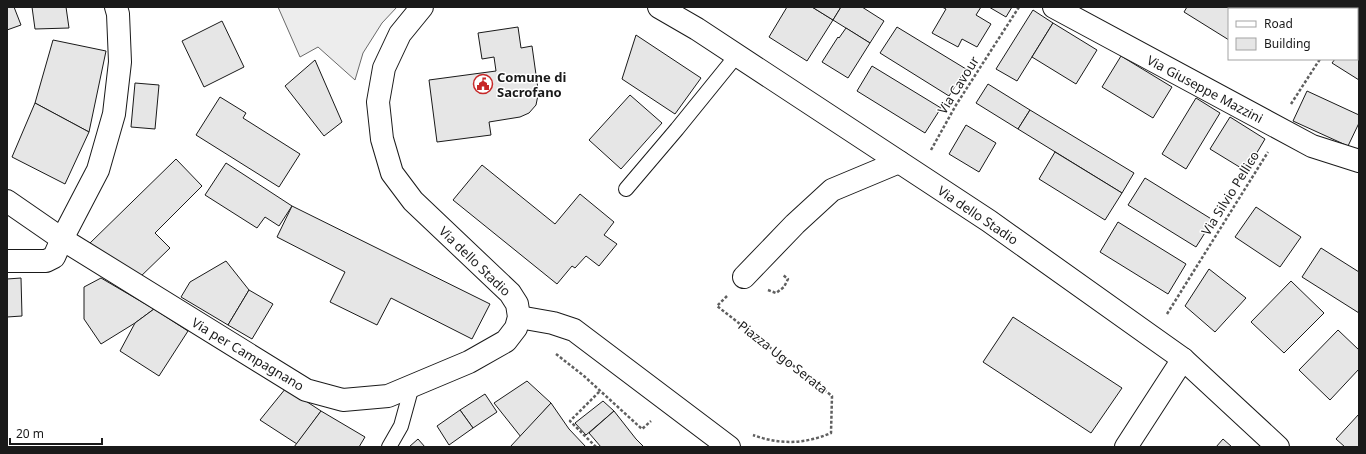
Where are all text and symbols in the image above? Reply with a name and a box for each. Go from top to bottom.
legend [1228,8,1358,60]
text: Road [1264,15,1293,32]
text: Building [1264,35,1311,52]
street label: Via Giuseppe Mazzini [1144,51,1266,127]
street label: Via Cavour [933,52,983,117]
place label: Comune di Sacrofano [497,68,566,101]
public building icon: Comune di Sacrofano [472,73,494,95]
street label: Via Silvio Pellico [1197,147,1263,239]
street label: Via dello Stadio [934,181,1022,249]
street label: Via dello Stadio [435,222,515,300]
street label: Via per Campagnano [188,313,308,395]
street label: Piazza Ugo Serata [735,316,831,398]
scale bar [10,420,102,446]
text: 20 m [16,425,44,442]

